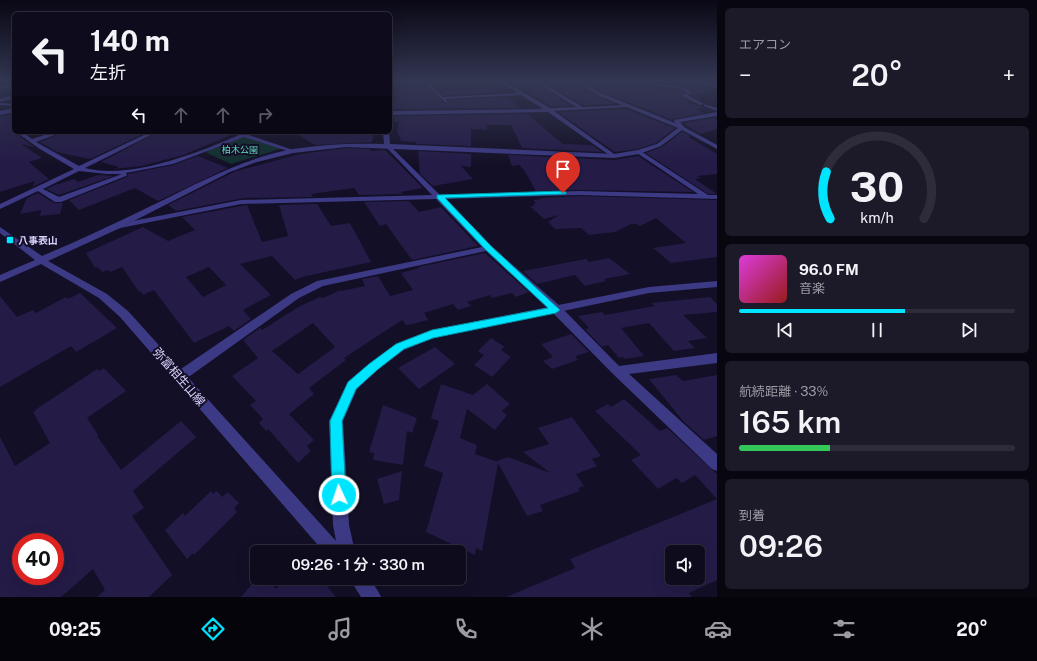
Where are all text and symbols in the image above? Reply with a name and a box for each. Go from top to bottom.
text: 140 m [90,24,170,57]
icon: left [24,28,76,80]
text: エアコン [739,37,791,52]
text: 20° [851,57,903,93]
text: 左折 [90,62,126,83]
text: − [739,62,751,88]
text: + [1003,62,1015,88]
icon: left [128,104,150,126]
icon: ahead [170,104,192,126]
icon: ahead [212,104,234,126]
icon: right [254,104,276,126]
park label: 柏木公園 [222,144,258,155]
pin [546,152,580,193]
icon: arrive [552,158,574,180]
text: 30 [850,161,904,210]
text: km/h [860,208,894,225]
place label: 八事表山 [18,234,58,246]
marker: 八事表山 [5,235,15,245]
text: 96.0 FM [799,261,859,278]
text: 音楽 [799,281,825,296]
icon: previous [774,319,796,341]
icon: pause [866,319,888,341]
icon: next [958,319,980,341]
street label: 弥富相生山線 [150,345,208,409]
text: 航続距離 · 33% [739,384,828,399]
text: 165 km [739,404,841,440]
position arrow [318,474,360,516]
text: 到着 [739,508,765,523]
text: 09:26 [739,528,823,564]
speed limit sign: 40 [12,533,64,585]
map controls [665,545,705,585]
button: sound [665,545,705,585]
text: 09:26 · 1 分 · 330 m [291,556,425,573]
icon: directions [199,615,227,643]
icon: music [326,615,354,643]
icon: phone [452,615,480,643]
icon: climate [578,615,606,643]
icon: car [704,615,732,643]
icon: filters [830,615,858,643]
text: 09:25 [49,619,101,640]
text: 20° [956,619,988,640]

